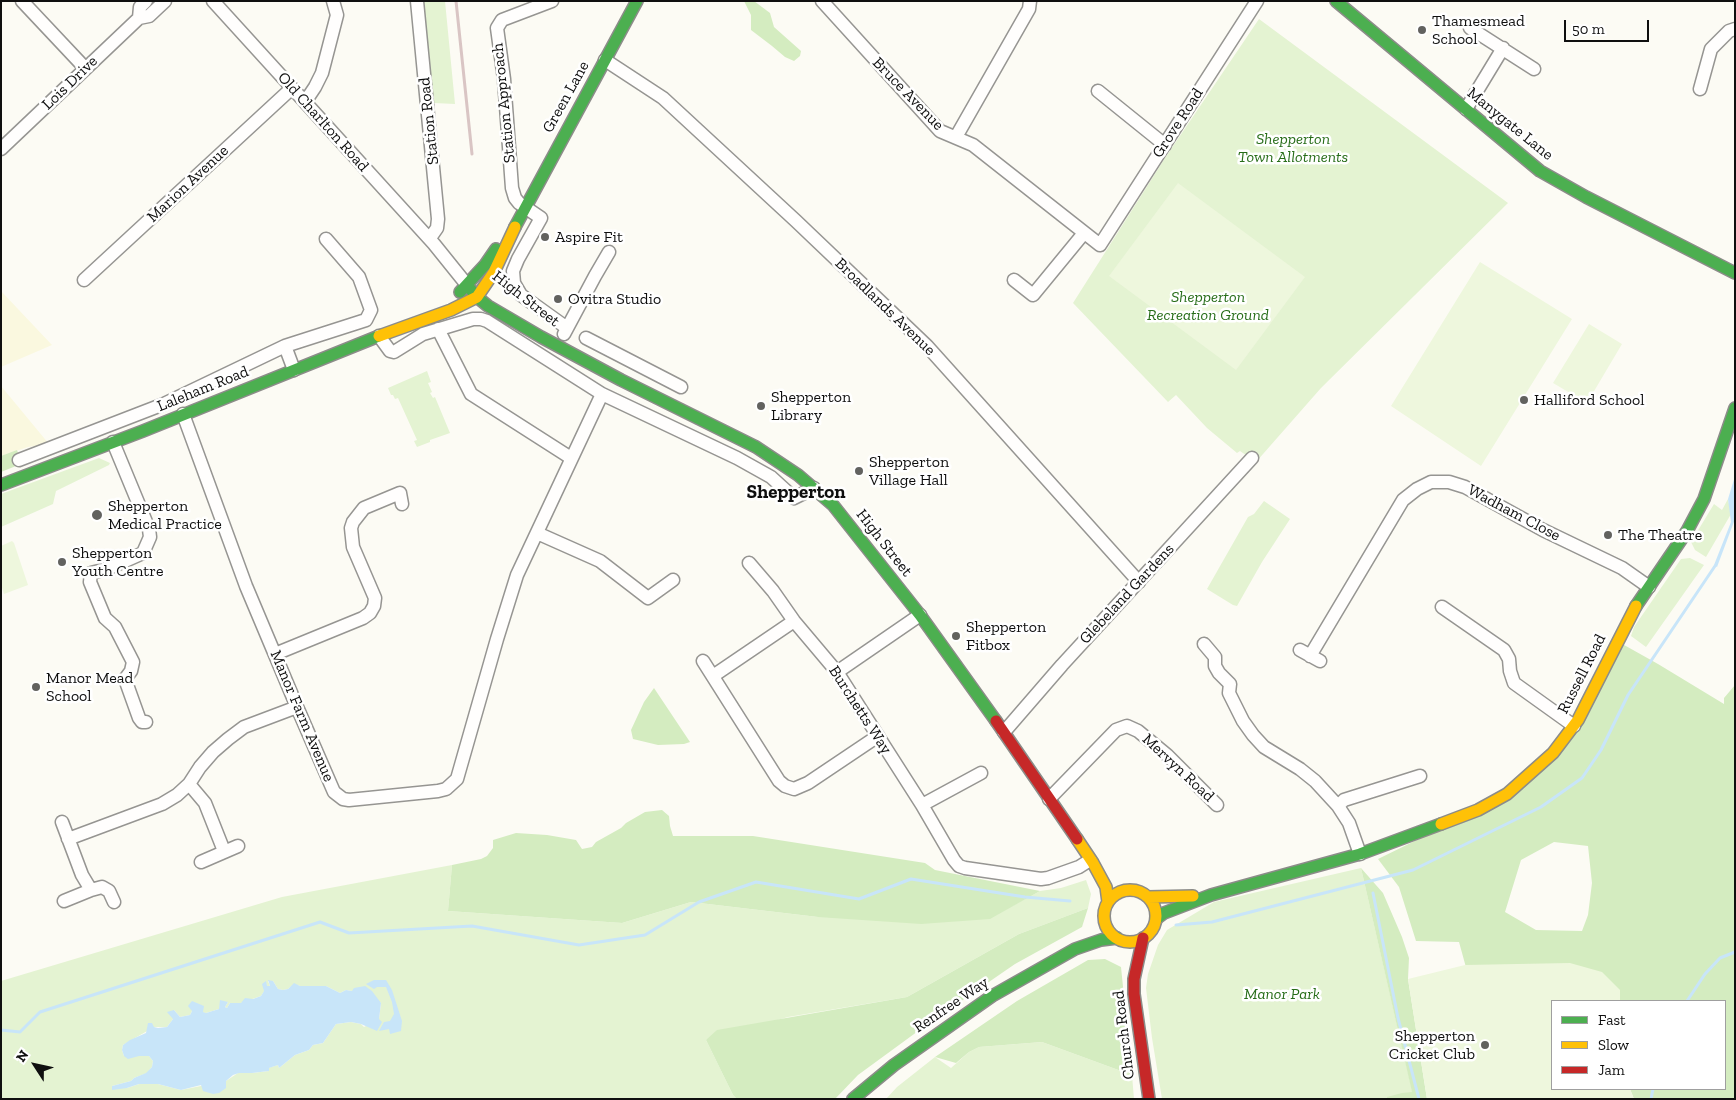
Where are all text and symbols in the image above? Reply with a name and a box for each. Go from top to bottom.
scale bar [1566,10,1651,42]
place label: Thamesmead School [1432,11,1525,49]
text: 50 m [1572,20,1605,38]
marker: Thamesmead School [1416,24,1428,36]
street label: Station Approach [488,42,520,164]
street label: Lois Drive [38,52,102,114]
street label: Bruce Avenue [868,53,948,135]
street label: Green Lane [539,58,593,136]
street label: Old Charlton Road [273,68,373,176]
street label: Station Road [415,76,443,166]
street label: Manygate Lane [1463,83,1557,165]
street label: Grove Road [1148,85,1208,161]
park label: Shepperton Town Allotments [1238,129,1348,167]
street label: Marion Avenue [143,141,233,227]
place label: Aspire Fit [555,227,623,247]
marker: Aspire Fit [539,231,551,243]
street label: Broadlands Avenue [831,254,939,360]
street label: High Street [489,267,563,331]
park label: Shepperton Recreation Ground [1147,287,1269,325]
place label: Ovitra Studio [568,289,661,309]
marker: Ovitra Studio [552,293,564,305]
street label: Laleham Road [155,362,251,416]
place label: Shepperton Library [771,387,851,425]
place label: Halliford School [1534,390,1645,410]
marker: Halliford School [1518,394,1530,406]
marker: Shepperton Library [755,400,767,412]
place label: Shepperton Village Hall [869,452,949,490]
marker: Shepperton Village Hall [853,465,865,477]
street label: Wadham Close [1464,481,1564,545]
district label: Shepperton [747,482,845,504]
place label: Shepperton Medical Practice [108,496,222,534]
street label: High Street [852,506,916,580]
marker: Shepperton Medical Practice [90,508,104,522]
place label: The Theatre [1618,525,1702,545]
marker: The Theatre [1602,529,1614,541]
street label: Glebeland Gardens [1075,540,1179,648]
place label: Shepperton Youth Centre [72,543,163,581]
marker: Shepperton Youth Centre [56,556,68,568]
place label: Shepperton Fitbox [966,617,1046,655]
marker: Shepperton Fitbox [950,630,962,642]
street label: Russell Road [1554,631,1610,717]
street label: Manor Farm Avenue [266,647,338,785]
street label: Burchetts Way [824,662,896,758]
place label: Manor Mead School [46,668,133,706]
marker: Manor Mead School [30,681,42,693]
street label: Mervyn Road [1138,730,1218,806]
street label: Renfree Way [910,973,992,1037]
park label: Manor Park [1244,984,1320,1004]
street label: Church Road [1109,989,1139,1081]
legend [1551,1000,1726,1090]
text: Fast [1598,1011,1626,1029]
place label: Shepperton Cricket Club [1389,1026,1475,1064]
text: Slow [1598,1036,1629,1054]
marker: Shepperton Cricket Club [1479,1039,1491,1051]
north arrow [10,1040,60,1090]
text: N [12,1047,32,1065]
text: Jam [1598,1061,1625,1079]

